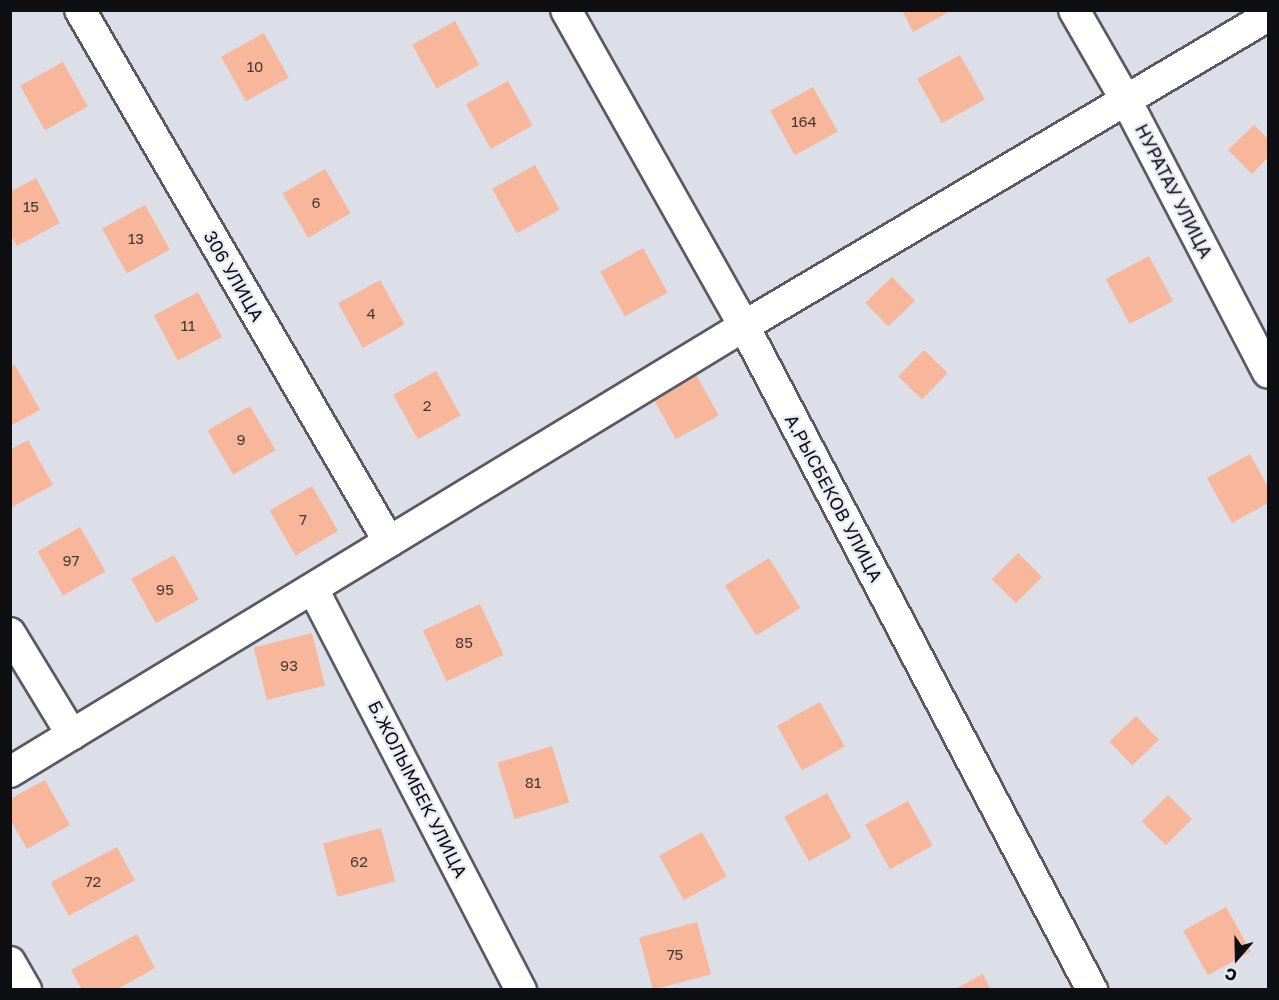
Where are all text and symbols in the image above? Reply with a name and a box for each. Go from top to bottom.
house number: 10 [247,58,263,76]
house number: 164 [791,113,817,131]
street label: НУРАТАУ УЛИЦА [1131,120,1217,262]
house number: 6 [311,194,321,212]
house number: 15 [23,198,39,216]
street label: 306 УЛИЦА [199,227,269,325]
house number: 13 [128,230,144,248]
house number: 4 [366,305,376,323]
house number: 11 [181,317,195,335]
house number: 2 [423,397,431,415]
street label: А.РЫСБЕКОВ УЛИЦА [781,411,887,585]
house number: 9 [236,431,246,449]
house number: 7 [299,511,307,529]
house number: 97 [62,552,80,570]
house number: 95 [156,581,174,599]
house number: 85 [455,634,473,652]
house number: 93 [280,657,298,675]
street label: Б.ЖОЛЫМБЕК УЛИЦА [364,697,472,881]
house number: 81 [525,774,541,792]
house number: 62 [350,853,368,871]
house number: 72 [85,873,101,891]
north arrow [1207,928,1267,988]
house number: 75 [667,946,683,964]
text: С [1222,964,1240,986]

